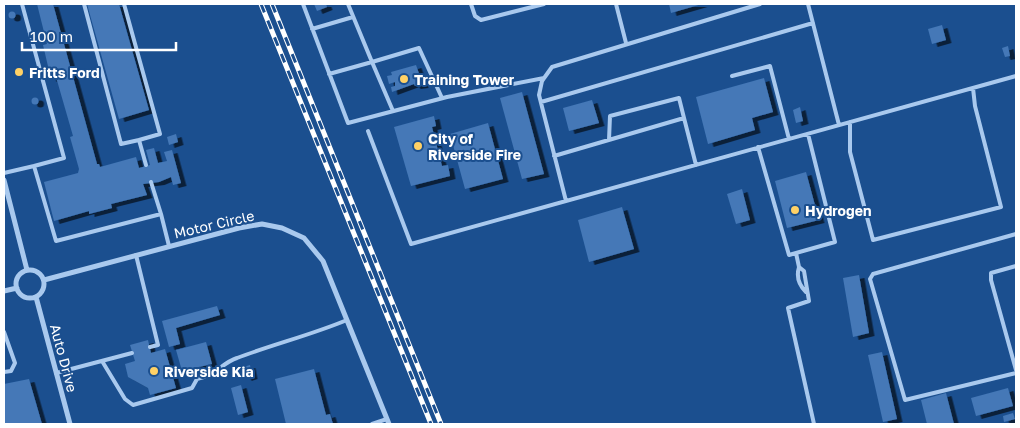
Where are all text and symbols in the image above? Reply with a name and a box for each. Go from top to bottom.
scale bar [22,20,176,52]
text: 100 m [30,27,73,45]
place label: Fritts Ford [29,64,100,81]
marker: Fritts Ford [13,66,25,78]
place label: Training Tower [414,71,515,88]
marker: Training Tower [398,73,410,85]
place label: City of Riverside Fire [428,130,521,163]
marker: City of Riverside Fire [412,140,424,152]
place label: Hydrogen [805,202,871,219]
marker: Hydrogen [789,204,801,216]
street label: Motor Circle [172,206,256,242]
street label: Auto Drive [47,322,81,394]
place label: Riverside Kia [164,363,254,380]
marker: Riverside Kia [148,365,160,377]

